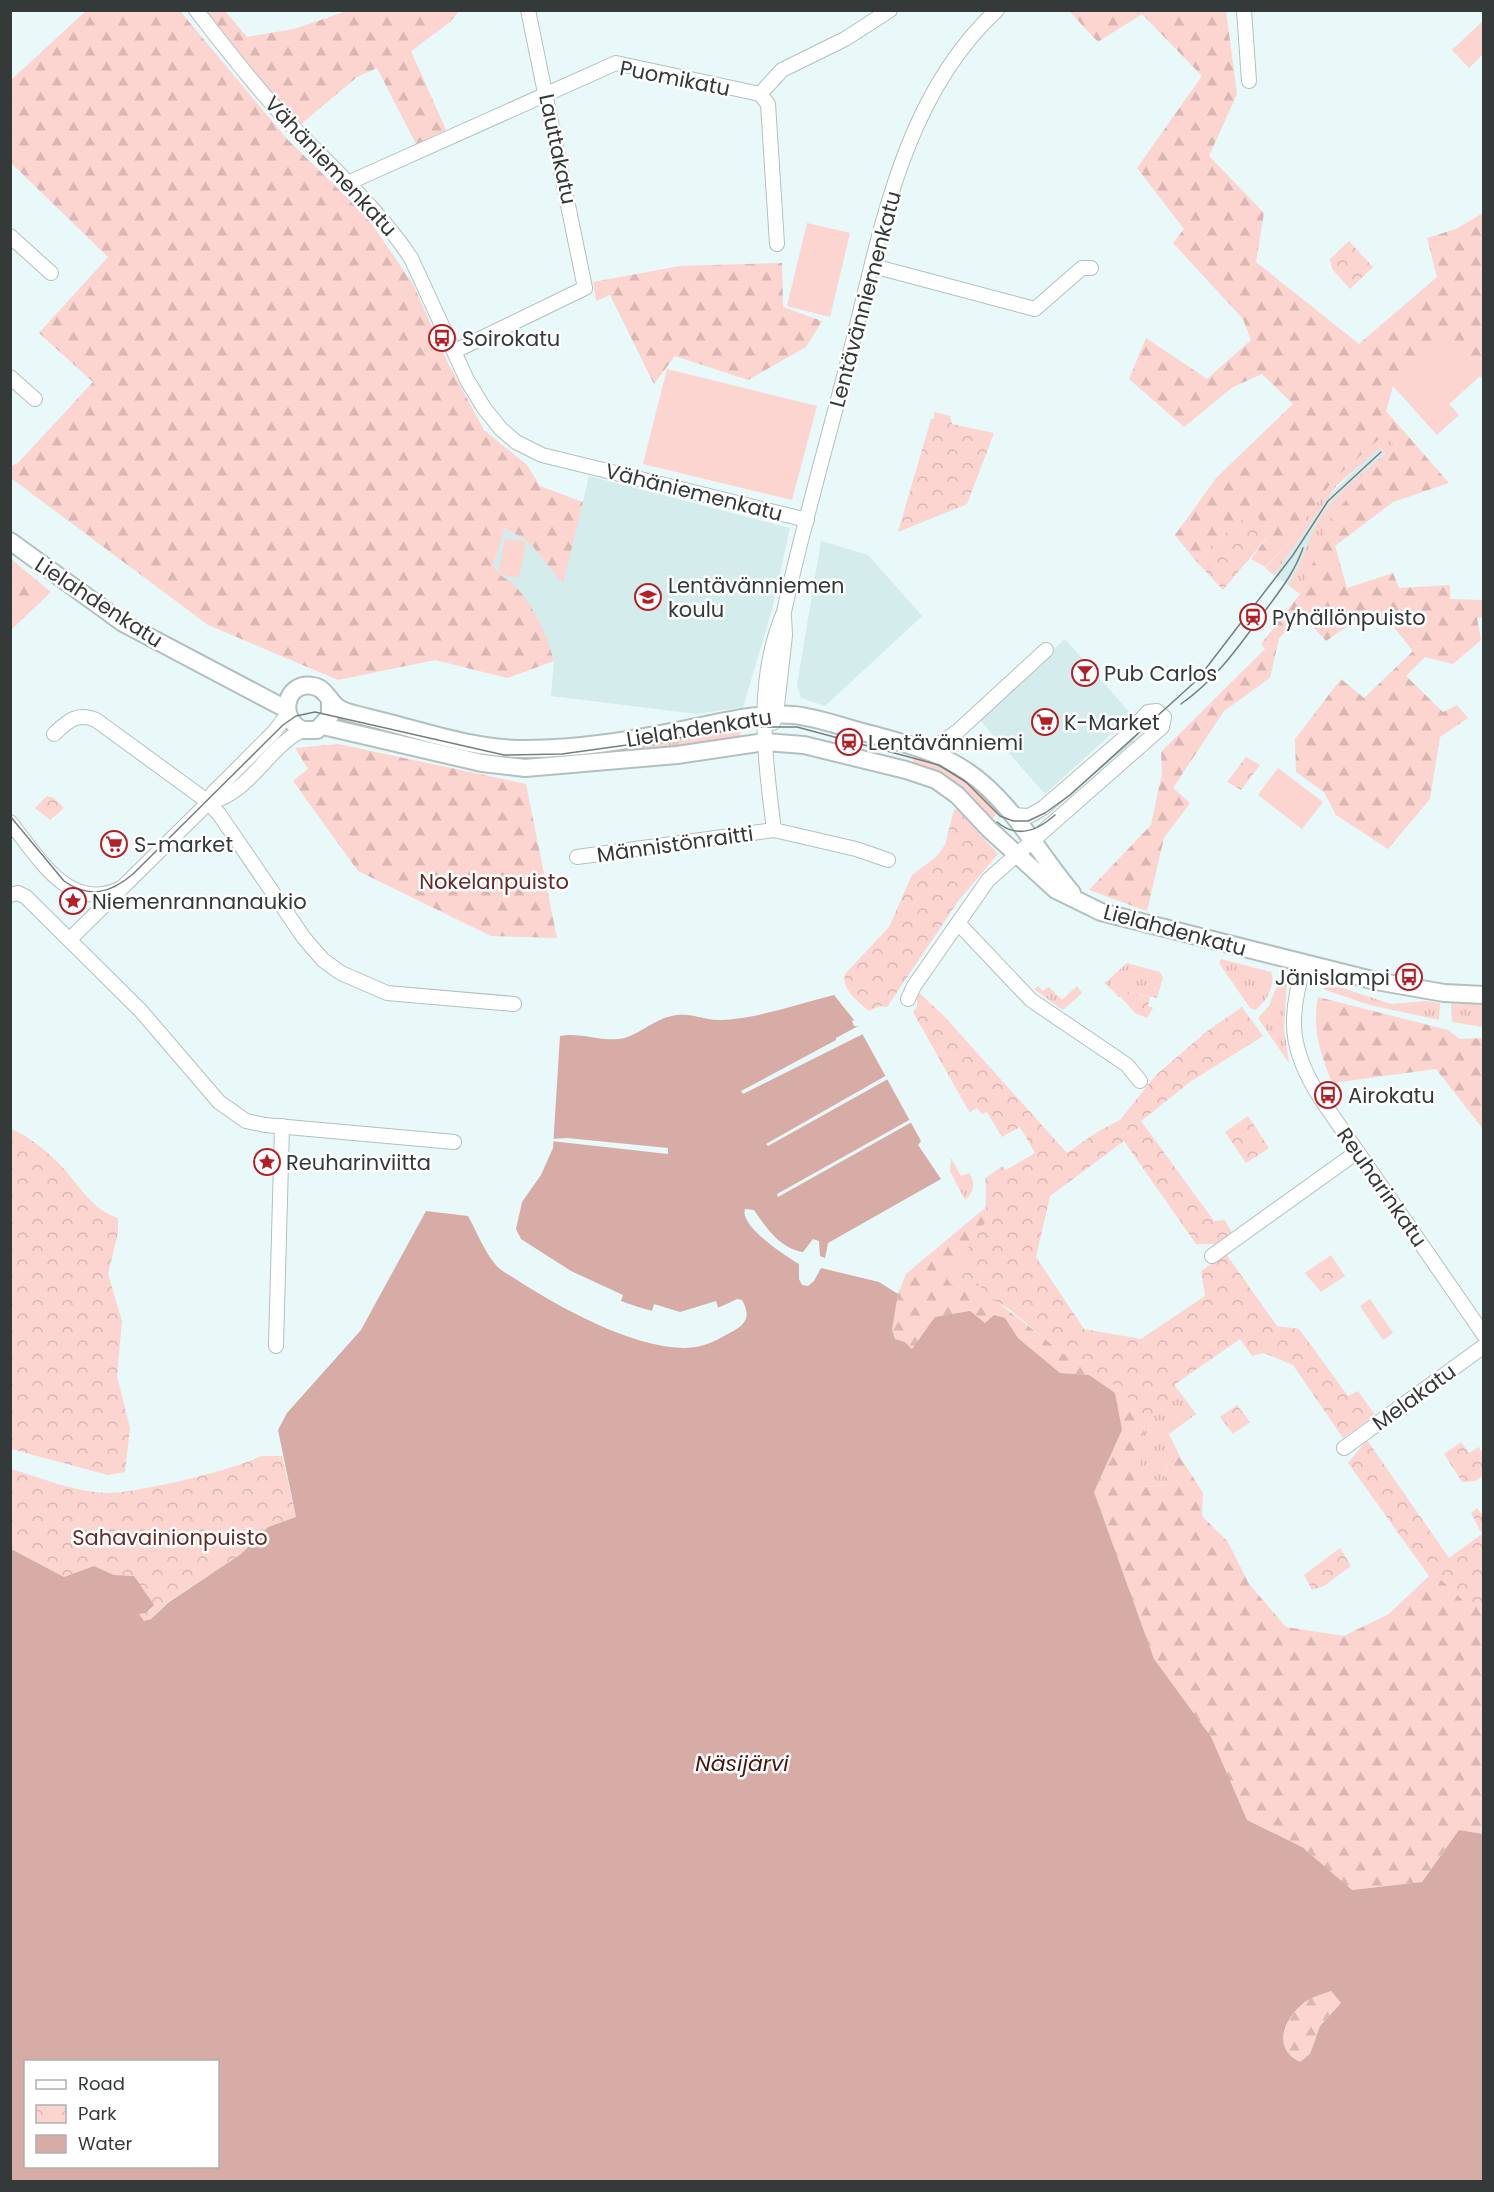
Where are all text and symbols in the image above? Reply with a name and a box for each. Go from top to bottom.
street label: Puomikatu [617,53,733,103]
street label: Vähäniemenkatu [258,90,404,242]
street label: Lauttakatu [532,91,584,207]
street label: Lentävänniemenkatu [822,188,908,410]
bus stop icon: Soirokatu [427,323,457,353]
place label: Soirokatu [462,324,560,353]
street label: Vähäniemenkatu [602,456,786,528]
street label: Lielahdenkatu [30,550,168,654]
place label: Lentävänniemen koulu [668,571,845,624]
school or university icon: Lentävänniemen koulu [633,582,663,612]
station icon: Pyhällönpuisto [1238,602,1268,632]
place label: Pyhällönpuisto [1272,603,1426,632]
bar icon: Pub Carlos [1070,658,1100,688]
place label: Pub Carlos [1104,659,1217,688]
street label: Lielahdenkatu [624,702,774,754]
supermarket icon: K-Market [1030,707,1060,737]
place label: K-Market [1064,708,1160,737]
station icon: Lentävänniemi [834,727,864,757]
place label: Lentävänniemi [868,728,1023,757]
street label: Männistönraitti [595,819,755,869]
supermarket icon: S-market [99,829,129,859]
place label: S-market [134,830,233,859]
park label: Nokelanpuisto [419,867,569,896]
place icon: Niemenrannanaukio [58,886,88,916]
place label: Niemenrannanaukio [92,887,307,916]
street label: Lielahdenkatu [1100,897,1250,963]
bus stop icon: Jänislampi [1394,962,1424,992]
place label: Jänislampi [1275,963,1390,992]
bus stop icon: Airokatu [1313,1080,1343,1110]
place label: Airokatu [1348,1081,1435,1110]
street label: Reuharinkatu [1330,1122,1434,1252]
place icon: Reuharinviitta [252,1147,282,1177]
place label: Reuharinviitta [286,1148,431,1177]
street label: Melakatu [1366,1357,1462,1437]
park label: Sahavainionpuisto [72,1523,268,1552]
water label: Näsijärvi [695,1748,789,1779]
legend [24,2060,219,2168]
text: Road [78,2071,125,2096]
text: Park [78,2101,117,2126]
text: Water [78,2131,132,2156]

